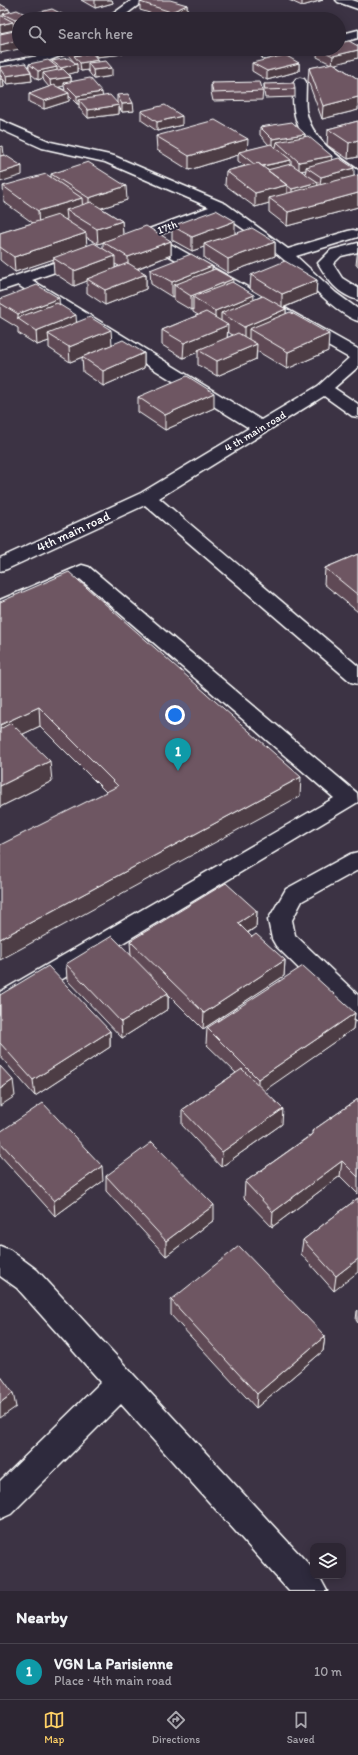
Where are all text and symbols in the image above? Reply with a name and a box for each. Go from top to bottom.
search box [12,12,346,56]
icon: search [26,23,48,45]
text: Search here [58,25,133,43]
street label: 17th [155,218,179,237]
street label: 4 th main road [222,408,288,455]
street label: 4th main road [34,508,112,555]
your location [165,705,185,725]
pin: 1 [165,738,191,771]
map controls [310,1543,346,1579]
button: layers [310,1543,346,1579]
text: Nearby [16,1607,68,1627]
text: VGN La Parisienne [54,1655,173,1673]
text: 1 [26,1664,32,1679]
text: 10 m [314,1664,342,1679]
text: Place · 4th main road [54,1673,172,1688]
tab: Map [43,1709,65,1746]
tab: Directions [152,1709,200,1746]
tab: Saved [287,1709,315,1746]

